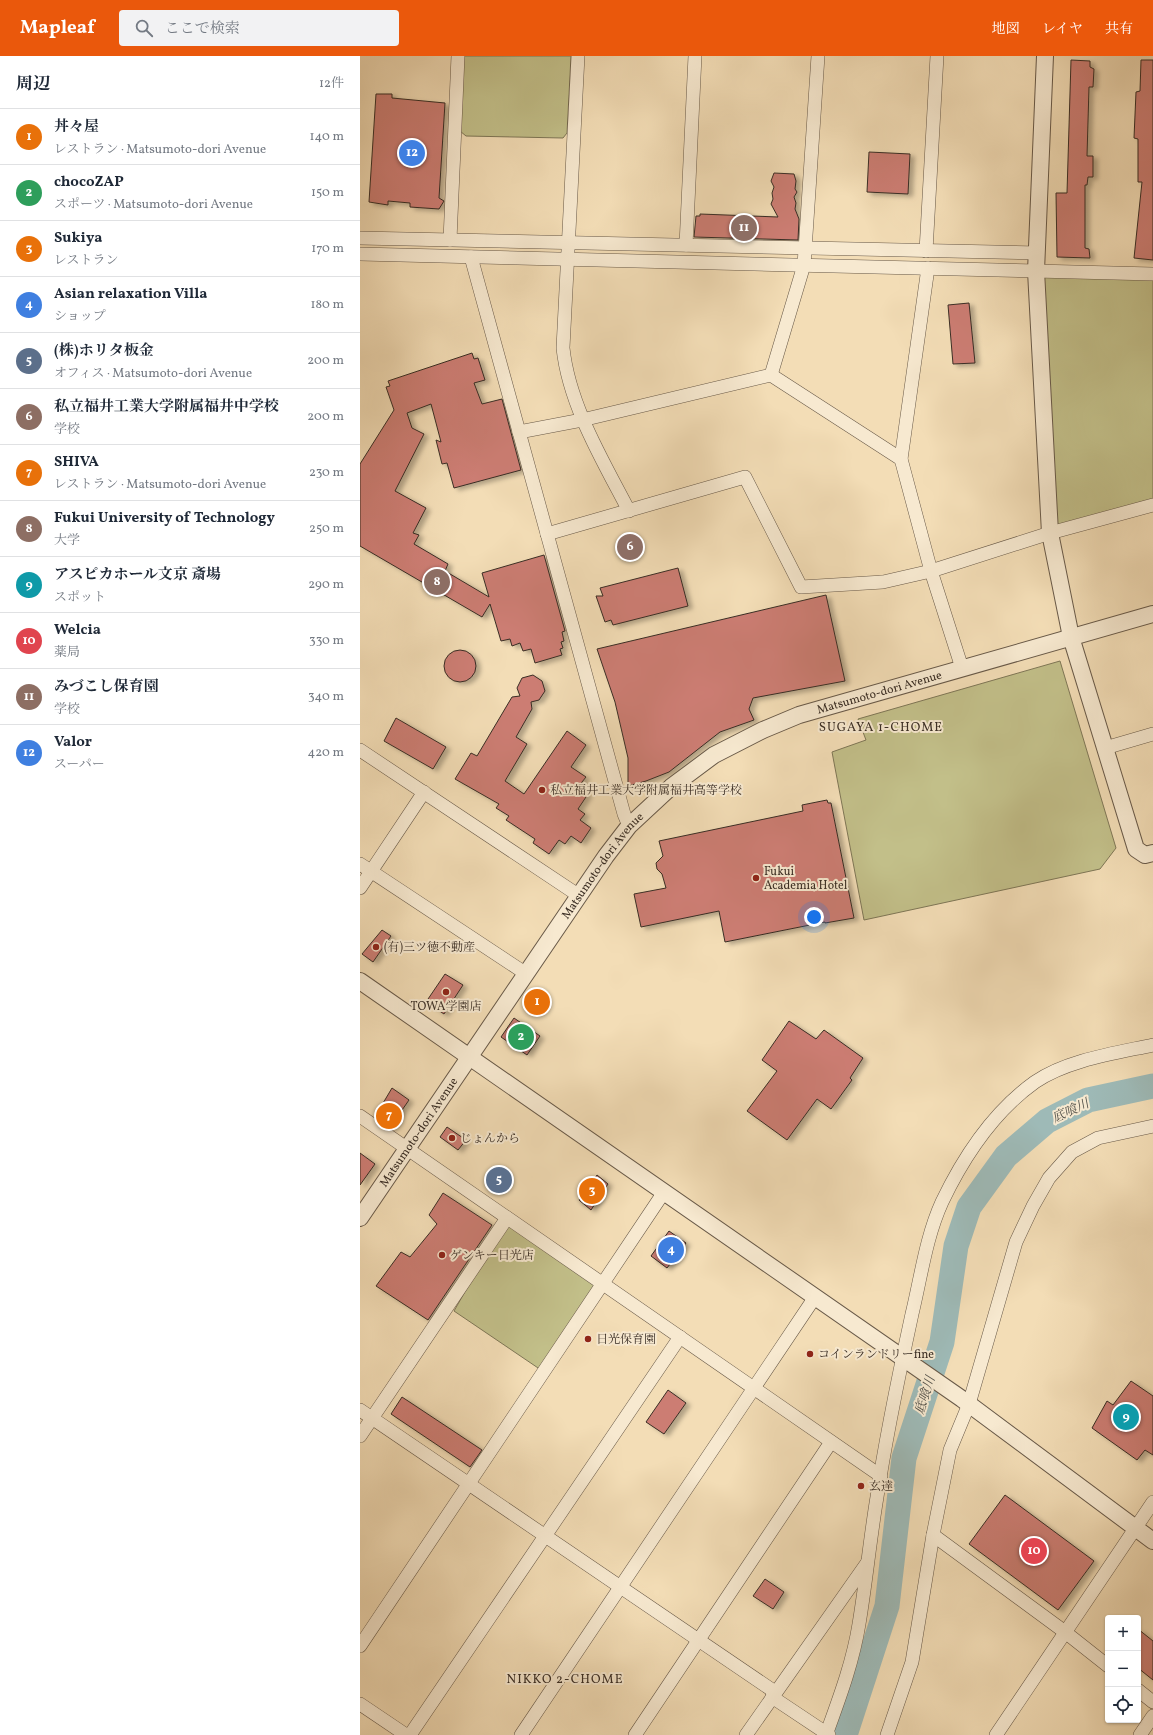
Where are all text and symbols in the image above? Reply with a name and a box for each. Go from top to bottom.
search box [119,10,399,46]
text: Mapleaf [20,15,95,41]
icon: search [133,17,155,39]
text: ここで検索 [165,19,240,40]
text: 地図 [992,20,1020,39]
text: レイヤ [1042,20,1083,39]
text: 共有 [1105,20,1133,39]
text: 周辺 [16,73,50,96]
text: 12件 [319,75,344,93]
text: 丼々屋 [54,117,99,138]
text: 1 [26,128,32,146]
text: 140 m [310,128,344,146]
pin: 12 [399,138,425,168]
text: レストラン · Matsumoto-dori Avenue [54,141,266,159]
text: chocoZAP [54,172,124,193]
text: 2 [26,184,32,202]
text: 150 m [311,184,344,202]
text: スポーツ · Matsumoto-dori Avenue [54,196,253,214]
pin: 11 [731,213,757,243]
text: Sukiya [54,228,102,249]
text: 3 [26,240,32,258]
text: 170 m [311,240,344,258]
text: レストラン [54,252,119,270]
text: Asian relaxation Villa [54,284,207,305]
text: 4 [25,296,33,314]
text: 180 m [310,296,344,314]
text: ショップ [54,308,106,326]
text: (株)ホリタ板金 [54,341,154,362]
text: 5 [26,352,32,370]
text: 200 m [307,352,344,370]
text: オフィス · Matsumoto-dori Avenue [54,365,252,383]
text: 私立福井工業大学附属福井中学校 [54,397,279,418]
text: 6 [25,408,33,426]
text: 200 m [307,408,344,426]
text: 学校 [54,421,80,439]
text: SHIVA [54,452,99,473]
text: 7 [26,464,32,482]
text: 230 m [309,464,344,482]
text: レストラン · Matsumoto-dori Avenue [54,476,266,494]
text: Fukui University of Technology [54,508,275,529]
text: 8 [25,520,33,538]
text: 250 m [309,520,344,538]
text: 大学 [54,532,80,550]
pin: 6 [617,532,643,562]
text: アスピカホール文京 斎場 [54,565,221,586]
pin: 8 [424,567,450,597]
text: 9 [25,576,33,594]
text: 290 m [308,576,344,594]
text: スポット [54,589,106,607]
text: Welcia [54,620,101,641]
text: 10 [22,632,36,650]
text: 330 m [309,632,344,650]
text: 薬局 [54,644,80,662]
street label: Matsumoto-dori Avenue [815,668,944,718]
text: みづこし保育園 [54,677,159,698]
text: 11 [24,688,34,706]
text: 340 m [308,688,344,706]
text: 学校 [54,701,80,719]
district label: SUGAYA 1-CHOME [819,719,943,737]
text: Valor [54,732,92,753]
text: 12 [23,744,35,762]
text: 420 m [307,744,344,762]
text: スーパー [54,756,105,774]
place label: 私立福井工業大学附属福井高等学校 [550,783,742,799]
marker: 私立福井工業大学附属福井高等学校 [537,785,547,795]
street label: Matsumoto-dori Avenue [558,809,648,922]
place label: Fukui Academia Hotel [764,864,848,894]
marker: Fukui Academia Hotel [751,873,761,883]
your location [804,907,824,927]
place label: (有)三ツ徳不動産 [384,940,475,956]
marker: (有)三ツ徳不動産 [371,942,381,952]
marker: TOWA学園店 [441,987,451,997]
pin: 1 [524,987,550,1017]
place label: TOWA学園店 [411,999,481,1015]
pin: 2 [508,1022,534,1052]
street label: Matsumoto-dori Avenue [376,1074,462,1190]
water label: 底喰川 [1049,1095,1094,1128]
pin: 7 [376,1101,402,1131]
place label: じょんから [460,1131,520,1147]
marker: じょんから [447,1133,457,1143]
pin: 5 [486,1165,512,1195]
pin: 3 [579,1176,605,1206]
pin: 4 [658,1235,684,1265]
place label: ゲンキー日光店 [450,1248,534,1264]
marker: ゲンキー日光店 [437,1250,447,1260]
place label: 日光保育園 [596,1332,656,1348]
marker: 日光保育園 [583,1334,593,1344]
place label: コインランドリーfine [818,1347,934,1363]
marker: コインランドリーfine [805,1349,815,1359]
water label: 底喰川 [911,1372,941,1417]
pin: 9 [1113,1402,1139,1432]
place label: 玄達 [869,1479,893,1495]
marker: 玄達 [856,1481,866,1491]
pin: 10 [1021,1536,1047,1566]
map controls [1105,1615,1141,1723]
button: + [1105,1615,1141,1651]
button: − [1105,1651,1141,1687]
district label: NIKKO 2-CHOME [507,1671,623,1689]
button: locate [1105,1687,1141,1723]

